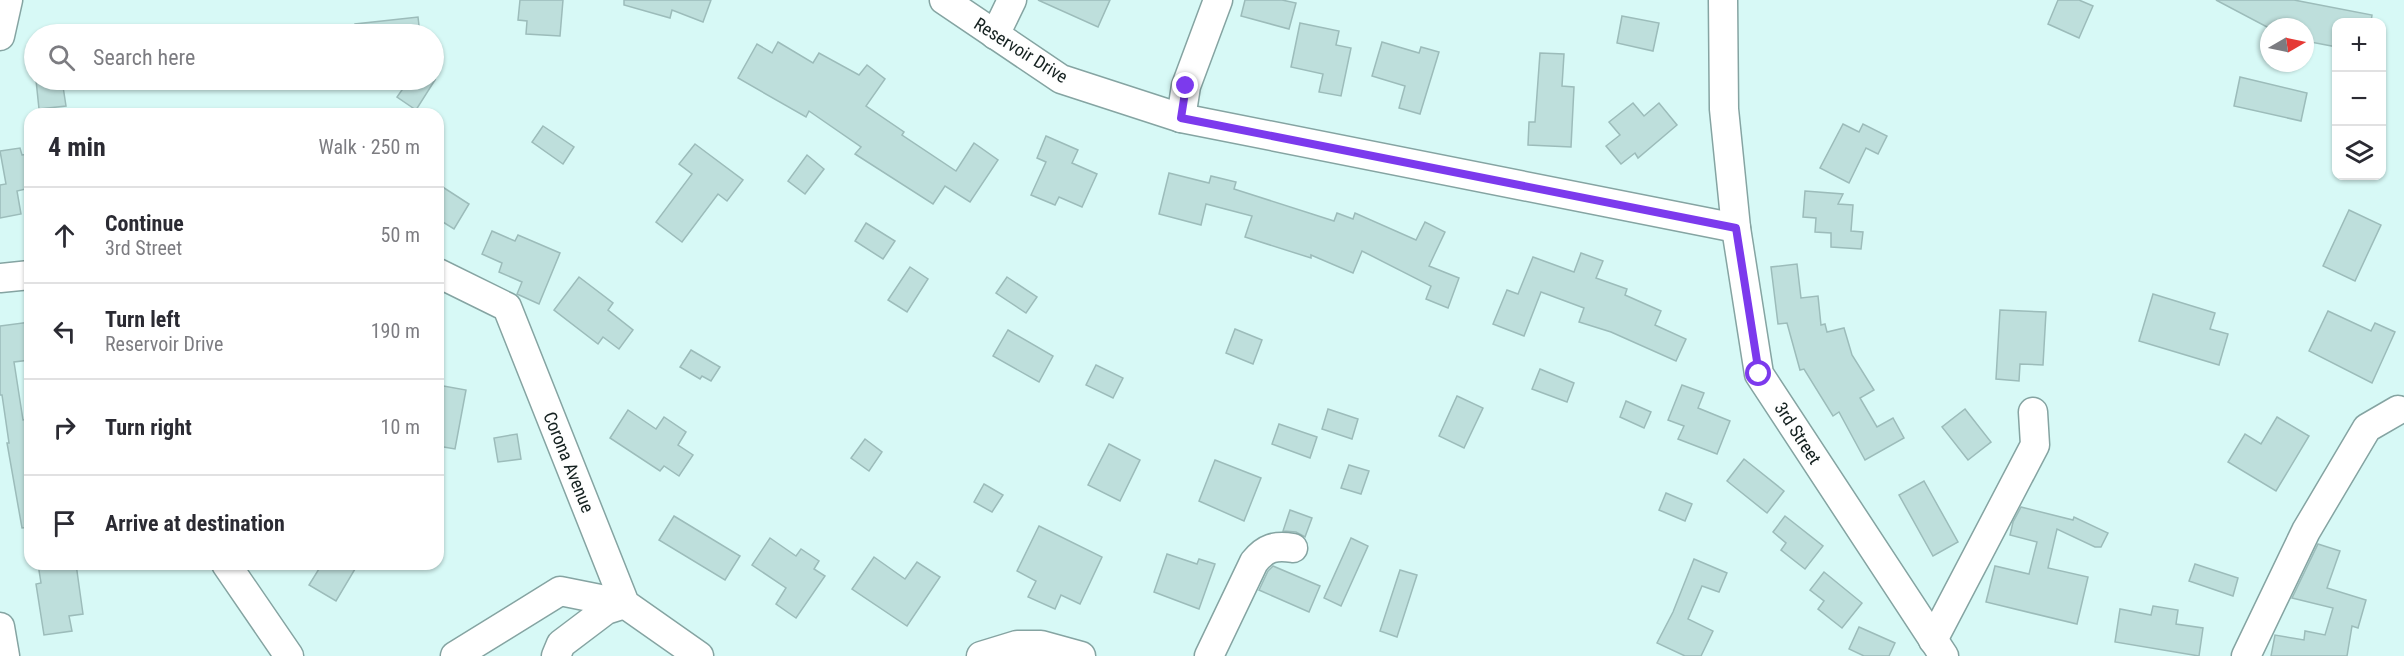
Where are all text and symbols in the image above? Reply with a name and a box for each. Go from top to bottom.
street label: Reservoir Drive [970,13,1072,87]
north arrow [2260,18,2314,72]
map controls [2332,18,2386,180]
button: + [2332,18,2386,72]
search box [24,24,444,90]
icon: search [45,41,78,74]
text: Search here [93,45,195,70]
route end [1172,72,1198,98]
button: − [2332,72,2386,126]
button: layers [2332,126,2386,180]
text: 4 min [48,132,106,162]
text: Walk · 250 m [319,135,420,159]
text: Continue [105,211,184,236]
icon: ahead [48,219,81,252]
text: 50 m [381,223,420,247]
text: 3rd Street [105,236,182,260]
text: Turn left [105,307,180,332]
icon: left [48,315,81,348]
text: 190 m [371,319,420,343]
text: Reservoir Drive [105,332,223,356]
route start [1745,360,1771,386]
street label: 3rd Street [1770,398,1826,468]
street label: Corona Avenue [539,409,599,515]
icon: right [48,411,81,444]
text: Turn right [105,415,192,440]
text: 10 m [381,415,420,439]
icon: arrive [48,507,81,540]
text: Arrive at destination [105,511,285,536]

